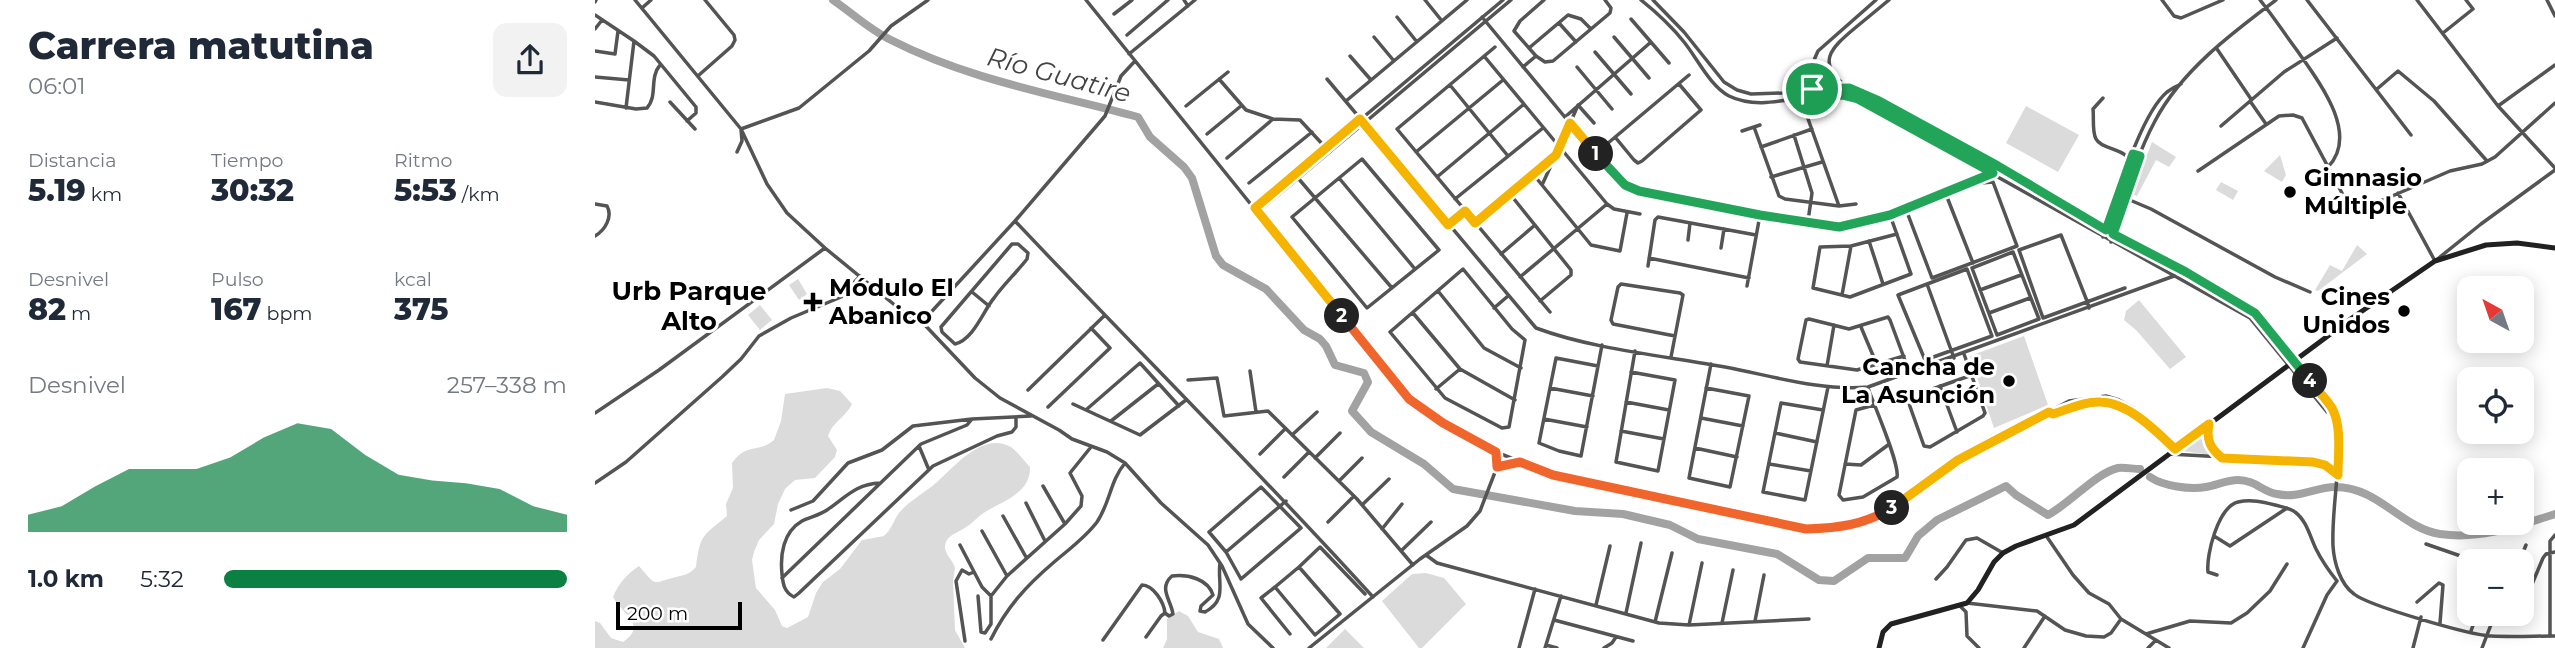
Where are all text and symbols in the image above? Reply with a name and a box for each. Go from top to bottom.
text: Carrera matutina [28,22,374,69]
button: share [493,23,567,97]
water label: Río Guatire [984,40,1134,110]
pin [1782,59,1842,119]
icon: arrive [1793,70,1831,108]
text: 06:01 [28,72,86,100]
pin: 1 [1579,136,1613,172]
text: 1 [1592,142,1599,165]
text: Distancia [28,149,116,172]
text: Tiempo [211,149,283,172]
text: Ritmo [394,149,452,172]
place label: Gimnasio Múltiple [2304,163,2422,220]
text: 5.19 [28,172,86,209]
text: 30:32 [211,172,294,209]
text: 5:53 [394,172,457,209]
text: km [86,183,122,206]
text: /km [457,183,500,206]
marker: Gimnasio Múltiple [2282,184,2298,200]
text: Desnivel [28,268,109,291]
text: Pulso [211,268,264,291]
text: kcal [394,268,432,291]
place label: Módulo El Abanico [828,273,954,330]
district label: Urb Parque Alto [612,275,766,337]
north arrow [2457,276,2534,354]
map controls [2457,276,2534,626]
place label: Cines Unidos [2302,282,2390,339]
text: 82 [28,291,66,328]
text: 167 [211,291,262,328]
text: 375 [394,291,449,328]
marker: Módulo El Abanico [803,292,823,312]
pin: 2 [1325,298,1359,334]
text: m [66,302,91,325]
text: bpm [262,302,312,325]
marker: Cines Unidos [2396,303,2412,319]
text: 2 [1336,304,1347,327]
place label: Cancha de La Asunción [1841,352,1995,409]
pin: 4 [2293,364,2327,398]
button: locate [2457,367,2534,444]
text: 4 [2303,369,2316,392]
text: Desnivel [28,371,126,399]
text: 257–338 m [447,371,567,399]
marker: Cancha de La Asunción [2001,373,2017,389]
button: + [2457,458,2534,535]
pin: 3 [1875,490,1909,526]
text: 3 [1886,496,1897,519]
button: − [2457,549,2534,626]
text: 1.0 km [28,565,104,593]
text: 5:32 [140,565,184,593]
scale bar [616,599,742,631]
text: 200 m [627,602,688,625]

